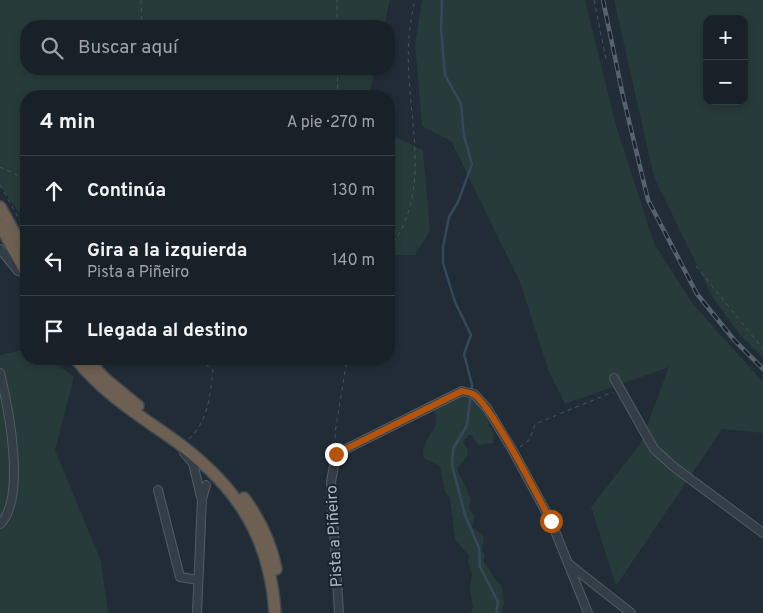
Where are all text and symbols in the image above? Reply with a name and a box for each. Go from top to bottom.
map controls [703,15,748,105]
button: + [703,15,748,60]
search box [20,20,395,75]
icon: search [38,34,66,62]
text: Buscar aquí [78,36,178,60]
button: − [703,60,748,105]
text: 4 min [40,109,96,136]
text: A pie · 270 m [287,113,375,133]
icon: ahead [40,177,68,205]
text: Continúa [87,179,166,203]
text: 130 m [332,181,375,201]
text: Gira a la izquierda [87,239,247,263]
icon: left [40,247,68,275]
text: 140 m [332,251,375,271]
text: Pista a Piñeiro [87,263,189,283]
icon: arrive [40,317,68,345]
text: Llegada al destino [87,319,248,343]
route end [325,443,348,466]
street label: Pista a Piñeiro [322,484,348,588]
route start [540,510,563,533]

